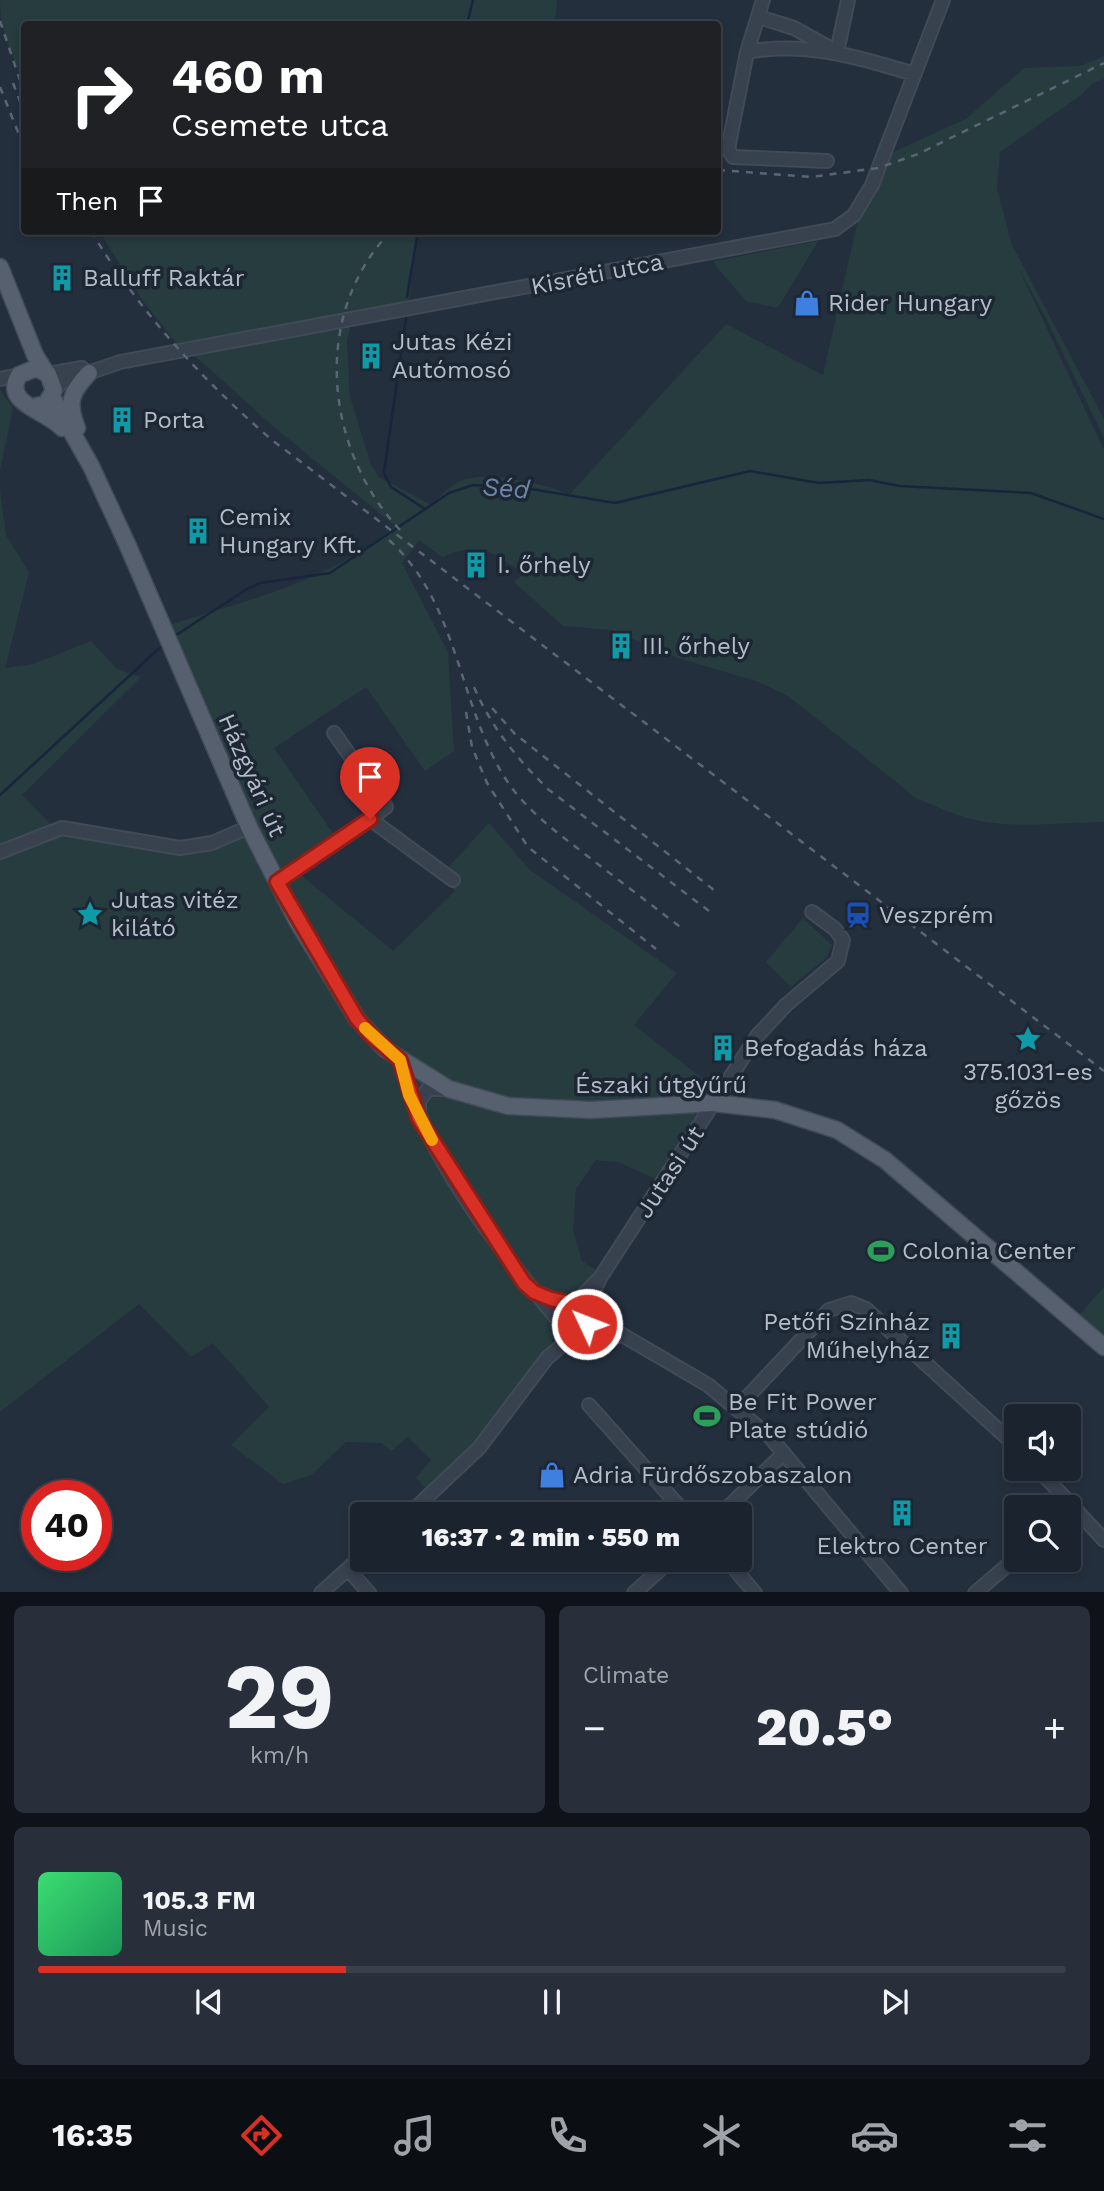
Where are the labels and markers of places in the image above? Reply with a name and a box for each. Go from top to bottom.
building icon: Balluff Raktár [47,263,77,293]
place label: Balluff Raktár [83,264,245,292]
shop icon: Rider Hungary [792,288,822,318]
place label: Rider Hungary [828,289,993,317]
place label: Jutas Kézi Autómosó [392,328,512,384]
building icon: Jutas Kézi Autómosó [356,341,386,371]
building icon: Porta [107,405,137,435]
place label: Porta [143,406,205,434]
place label: Cemix Hungary Kft. [219,503,362,559]
building icon: Cemix Hungary Kft. [183,516,213,546]
building icon: I. őrhely [461,550,491,580]
place label: I. őrhely [497,551,591,579]
building icon: III. őrhely [606,631,636,661]
place label: III. őrhely [642,632,751,660]
pin [340,747,400,819]
place label: Jutas vitéz kilátó [111,886,239,942]
place icon: Jutas vitéz kilátó [75,899,105,929]
station icon: Veszprém [843,900,873,930]
place label: Veszprém [879,901,994,929]
place icon: 375.1031-es gőzös [1013,1024,1043,1054]
building icon: Befogadás háza [708,1033,738,1063]
place label: Befogadás háza [744,1034,928,1062]
place label: 375.1031-es gőzös [963,1058,1093,1114]
sports icon: Colonia Center [866,1236,896,1266]
place label: Colonia Center [902,1237,1076,1265]
place label: Petőfi Színház Műhelyház [763,1308,930,1364]
building icon: Petőfi Színház Műhelyház [936,1321,966,1351]
place label: Be Fit Power Plate stúdió [728,1388,877,1444]
sports icon: Be Fit Power Plate stúdió [692,1401,722,1431]
shop icon: Adria Fürdőszobaszalon [537,1460,567,1490]
place label: Adria Fürdőszobaszalon [573,1461,852,1489]
building icon: Elektro Center [887,1498,917,1528]
place label: Elektro Center [817,1532,988,1560]

